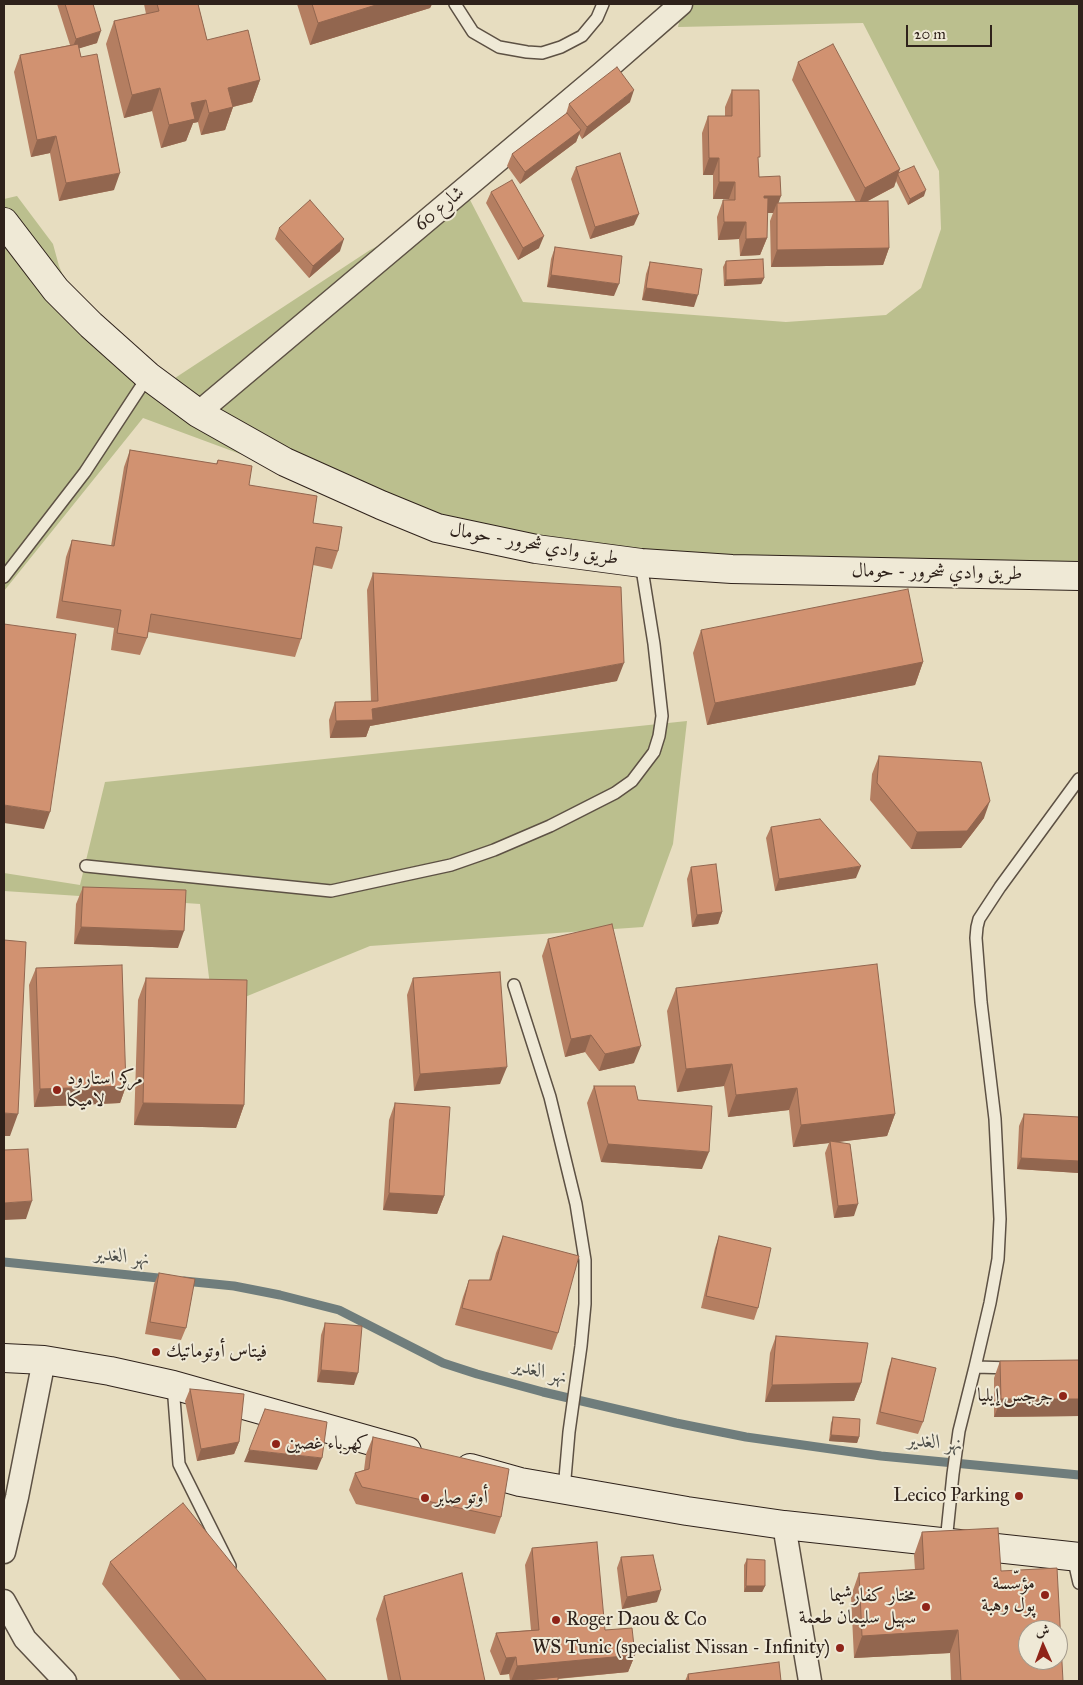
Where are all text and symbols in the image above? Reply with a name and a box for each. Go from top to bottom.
scale bar [908,15,994,47]
text: 20 m [914,25,946,43]
street label: شارع 60 [411,182,469,236]
street label: طريق وادي شحرور - حومال [448,519,620,571]
street label: طريق وادي شحرور - حومال [851,560,1023,586]
place label: مركز استارود لاميكا [67,1068,143,1112]
marker: مركز استارود لاميكا [51,1084,63,1096]
water label: نهر الغدير [93,1242,151,1272]
place label: فيتاس أوتوماتيك [166,1341,267,1363]
marker: فيتاس أوتوماتيك [150,1346,162,1358]
water label: نهر الغدير [510,1354,570,1390]
place label: جرجس إيليا [977,1385,1053,1407]
marker: جرجس إيليا [1057,1390,1069,1402]
water label: نهر الغدير [906,1429,964,1457]
place label: كهرباء غصين [286,1433,369,1455]
marker: كهرباء غصين [270,1438,282,1450]
place label: Lecico Parking [893,1485,1009,1507]
place label: أوتو صابر [435,1487,488,1509]
marker: Lecico Parking [1013,1490,1025,1502]
marker: أوتو صابر [419,1492,431,1504]
place label: مؤسّسة پول وهبة [981,1573,1035,1617]
place label: مختار كفارشيما سهيل سليمان طعمة [799,1585,916,1629]
marker: مؤسّسة پول وهبة [1039,1589,1051,1601]
marker: مختار كفارشيما سهيل سليمان طعمة [920,1601,932,1613]
place label: Roger Daou & Co [566,1609,707,1631]
marker: Roger Daou & Co [550,1614,562,1626]
north arrow [1018,1620,1068,1670]
text: ش [1035,1622,1050,1639]
place label: WS Tunic (specialist Nissan - Infinity) [532,1637,830,1659]
marker: WS Tunic (specialist Nissan - Infinity) [834,1642,846,1654]

